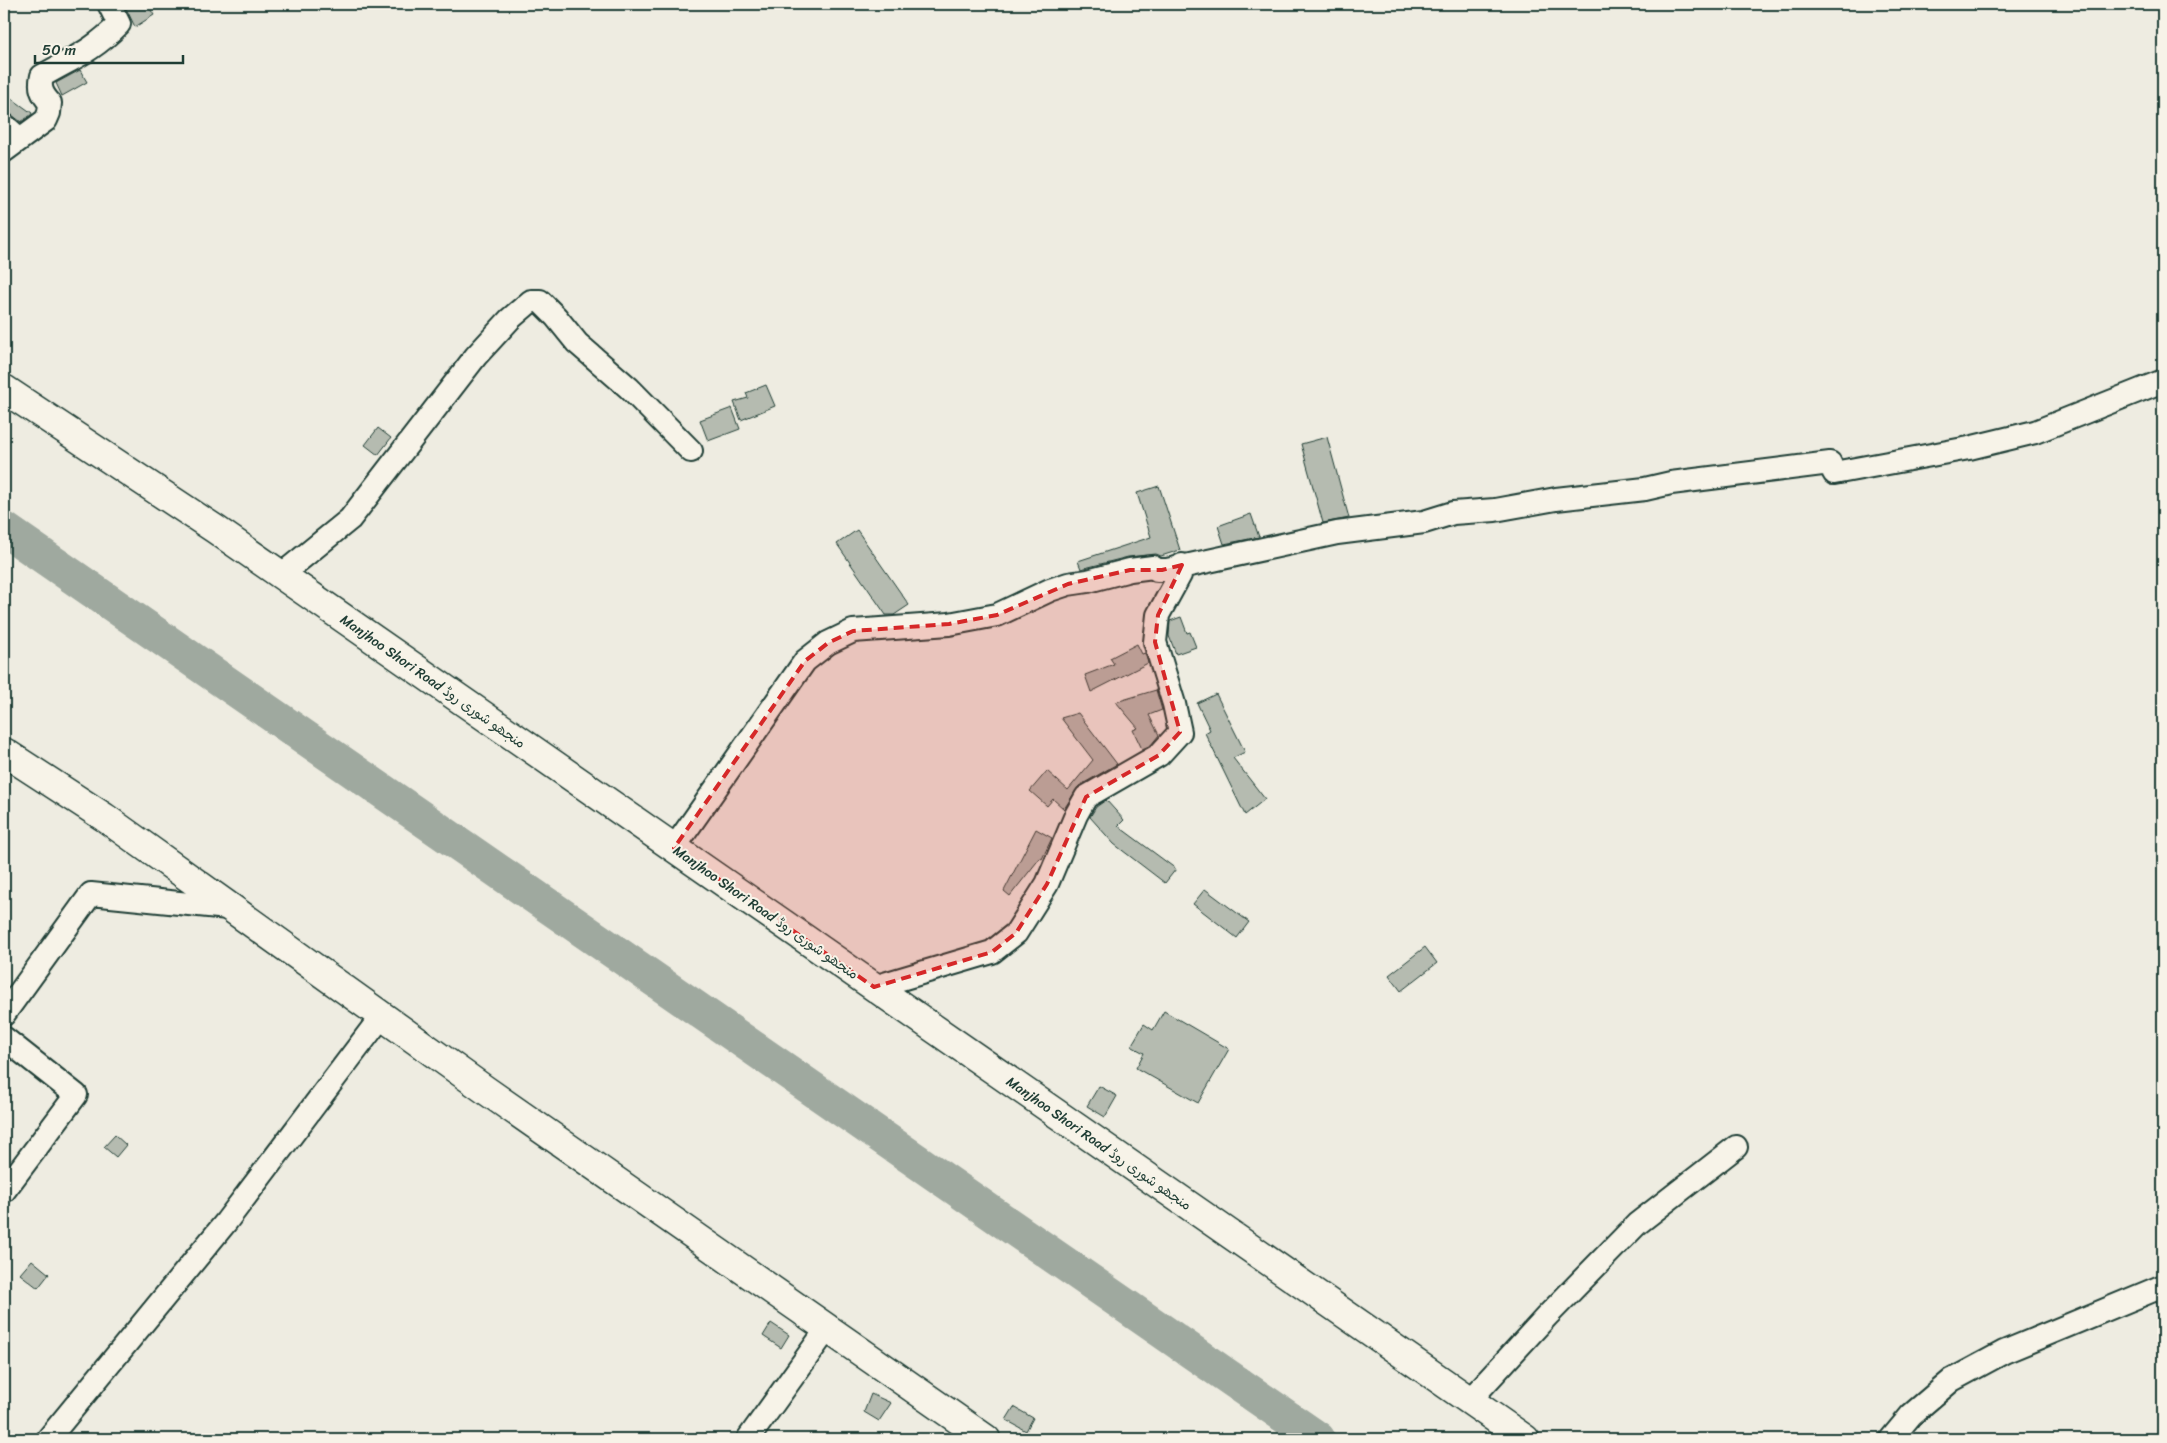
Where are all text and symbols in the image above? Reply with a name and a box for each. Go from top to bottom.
scale bar [35,32,182,64]
text: 50 m [42,37,77,63]
street label: Manjhoo Shori Road منجھو شوری روڈ [335,607,531,755]
street label: Manjhoo Shori Road منجھو شوری روڈ [668,838,864,986]
street label: Manjhoo Shori Road منجھو شوری روڈ [1001,1069,1197,1217]

